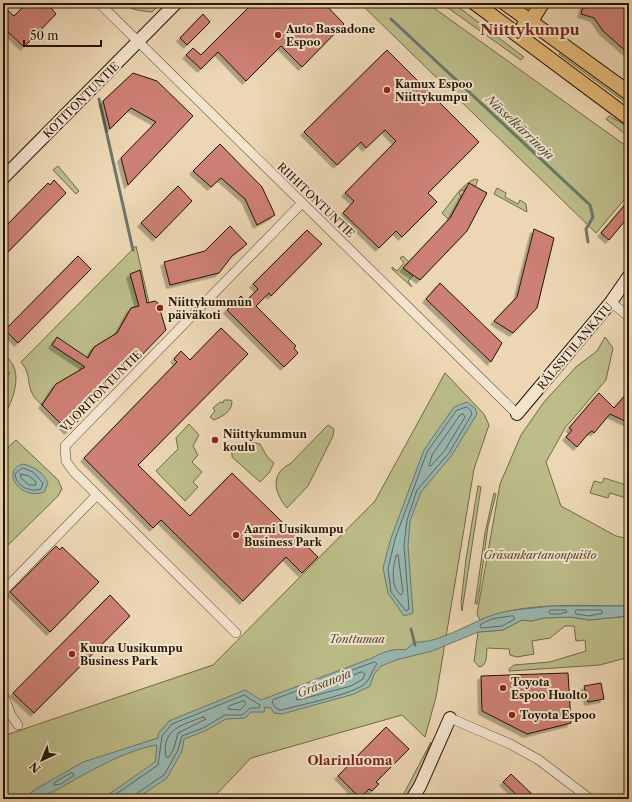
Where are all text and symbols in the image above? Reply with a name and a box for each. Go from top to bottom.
district label: Niittykumpu [480,20,580,39]
scale bar [24,22,101,48]
place label: Auto Bassadone Espoo [285,22,376,49]
text: 50 m [30,28,59,43]
marker: Auto Bassadone Espoo [273,30,283,40]
street label: KOTITONTUNTIE [40,59,122,141]
place label: Kamux Espoo Niittykumpu [395,77,473,104]
marker: Kamux Espoo Niittykumpu [382,85,392,95]
water label: Nässelkärrinoja [482,91,557,162]
street label: RIIHITONTUNTIE [274,160,358,241]
place label: Niittykummun päiväkoti [168,295,253,322]
street label: RÄLSSITILANKATU [534,299,616,393]
marker: Niittykummun päiväkoti [155,303,165,313]
street label: VUORITONTUNTIE [57,347,145,435]
place label: Niittykummun koulu [223,427,308,454]
marker: Niittykummun koulu [210,435,220,445]
place label: Aarni Uusikumpu Business Park [243,522,344,549]
marker: Aarni Uusikumpu Business Park [231,530,241,540]
park label: Gräsankartanonpuisto [483,548,597,562]
park label: Tonttumaa [329,632,385,646]
place label: Kuura Uusikumpu Business Park [80,641,183,668]
marker: Kuura Uusikumpu Business Park [67,649,77,659]
water label: Gräsanoja [295,665,353,701]
place label: Toyota Espoo Huolto [511,675,588,702]
marker: Toyota Espoo Huolto [498,683,508,693]
place label: Toyota Espoo [520,708,596,722]
marker: Toyota Espoo [507,710,517,720]
north arrow [22,740,62,780]
district label: Olarinluoma [308,752,393,768]
text: N [26,759,43,776]

